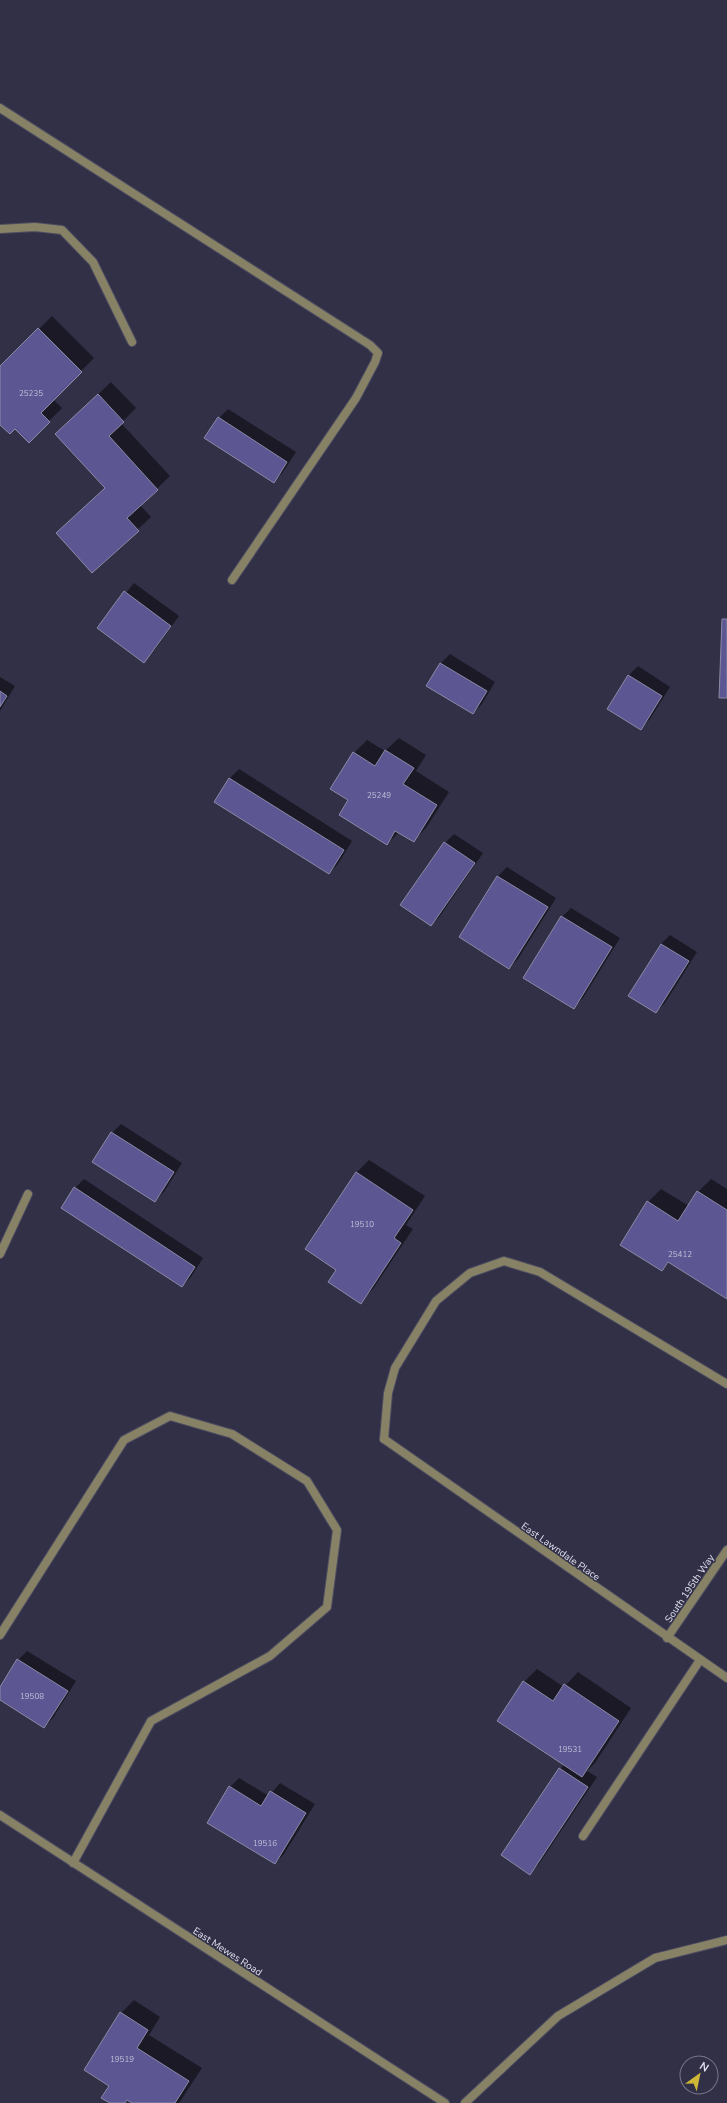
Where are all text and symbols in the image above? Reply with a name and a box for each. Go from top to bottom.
house number: 25235 [19,388,43,399]
house number: 25249 [367,790,391,801]
house number: 19510 [350,1219,374,1230]
house number: 25412 [668,1249,692,1260]
street label: East Lawndale Place [518,1519,603,1584]
street label: South 195th Way [662,1551,718,1625]
house number: 19508 [20,1691,44,1702]
house number: 19531 [558,1744,582,1755]
house number: 19516 [253,1838,277,1849]
street label: East Mewes Road [190,1924,265,1980]
house number: 19519 [110,2054,134,2065]
north arrow [679,2055,719,2095]
text: N [697,2059,712,2076]

